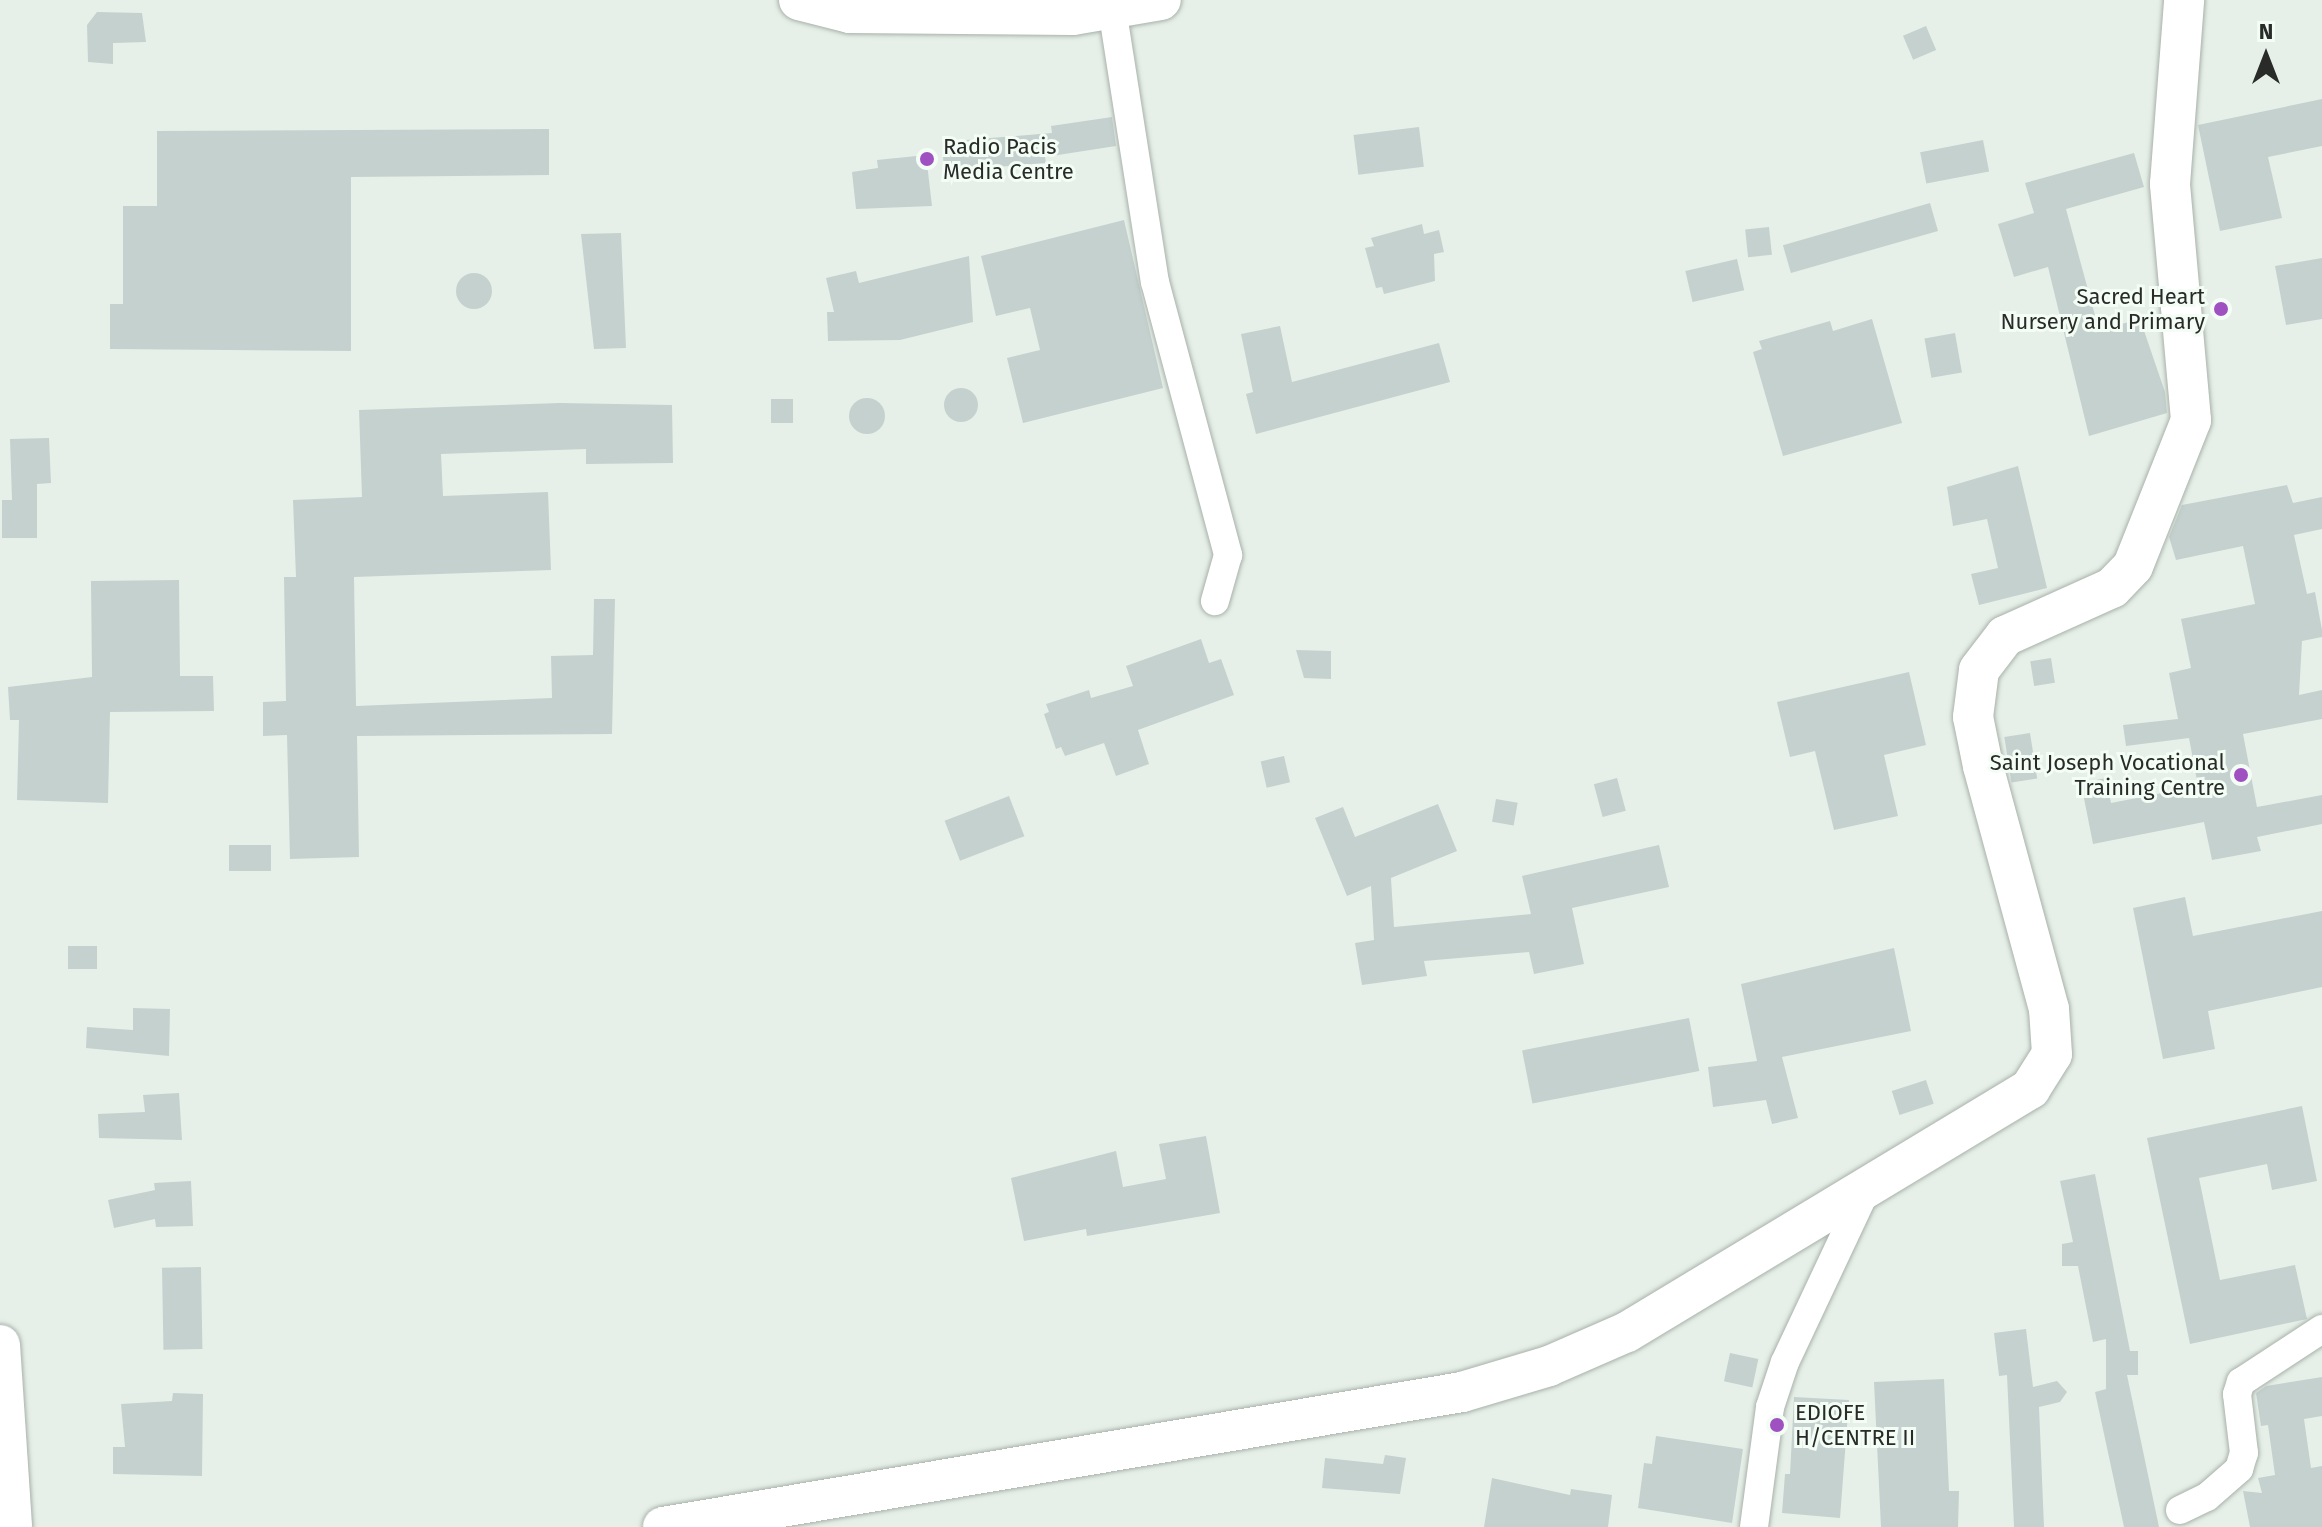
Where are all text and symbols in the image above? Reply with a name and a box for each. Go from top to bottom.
north arrow [2226,16,2306,96]
text: N [2259,18,2273,45]
place label: Radio Pacis Media Centre [943,133,1074,184]
marker: Radio Pacis Media Centre [918,150,936,168]
place label: Sacred Heart Nursery and Primary [2001,283,2205,334]
marker: Sacred Heart Nursery and Primary [2212,300,2230,318]
place label: Saint Joseph Vocational Training Centre [1990,749,2225,800]
marker: Saint Joseph Vocational Training Centre [2232,766,2250,784]
place label: EDIOFE H/CENTRE II [1795,1399,1915,1450]
marker: EDIOFE H/CENTRE II [1766,1414,1788,1436]

